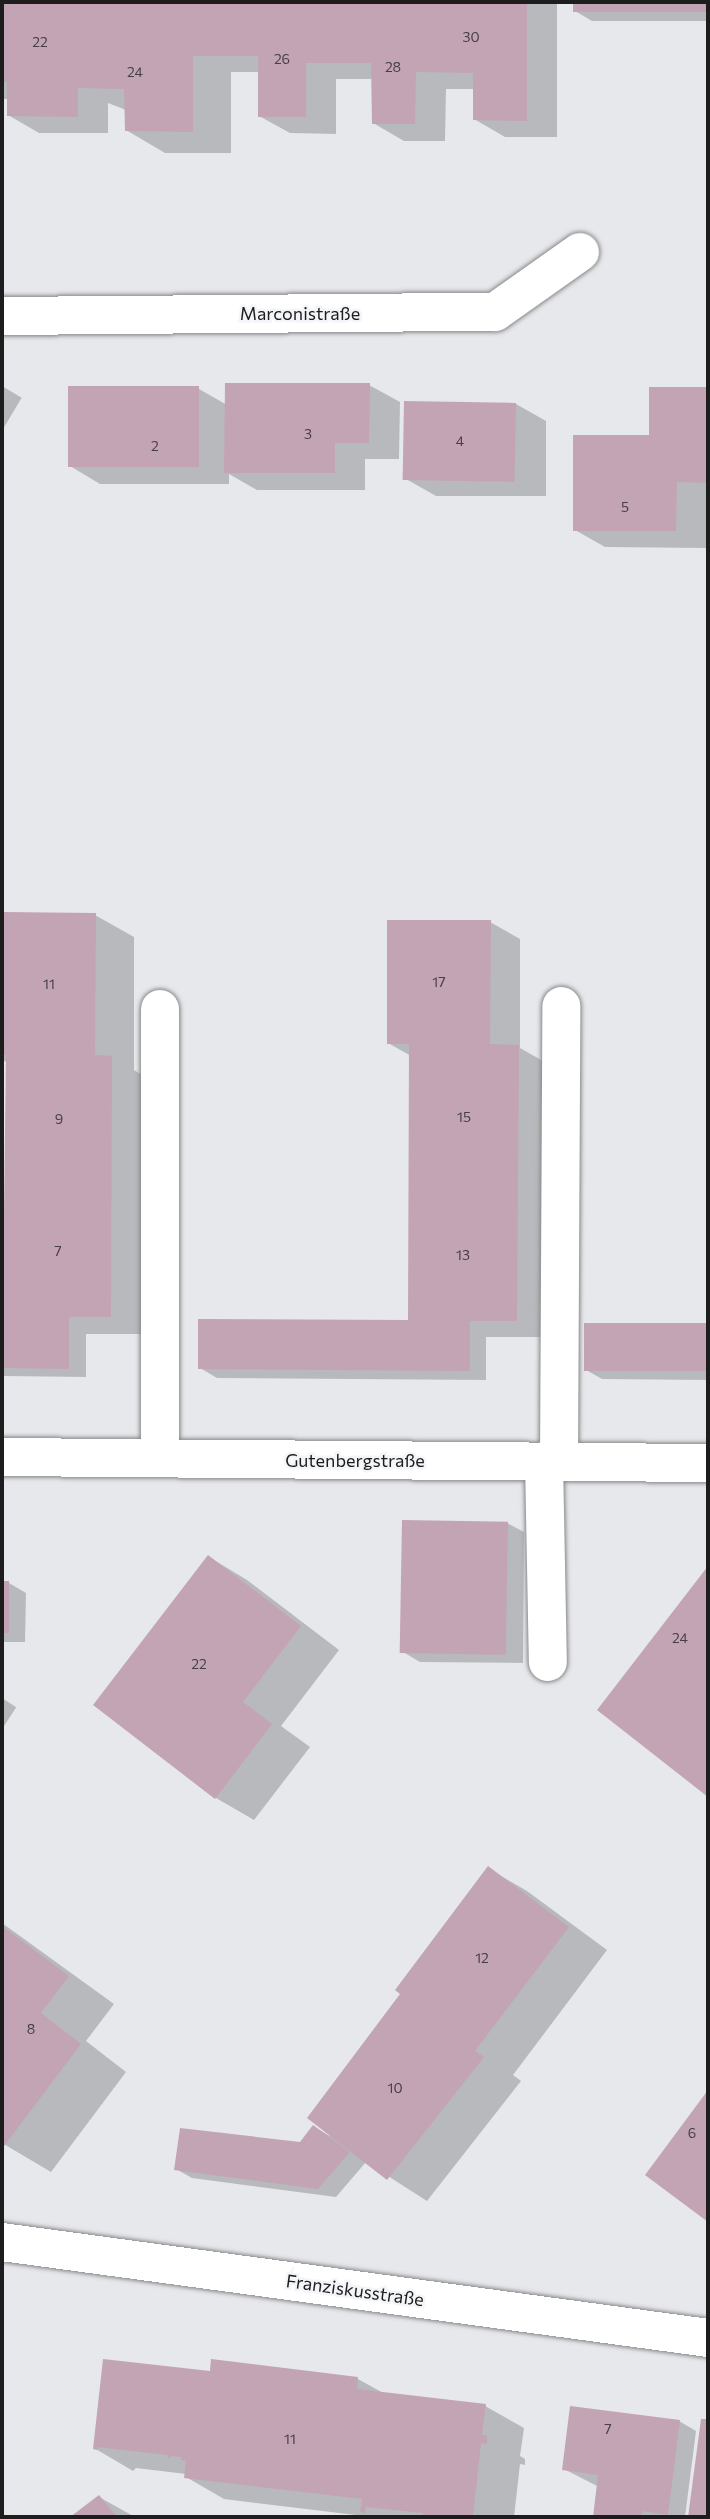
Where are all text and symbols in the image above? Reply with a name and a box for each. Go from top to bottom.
house number: 30 [462,29,480,45]
house number: 22 [32,34,48,50]
house number: 26 [274,51,290,67]
house number: 28 [385,59,401,75]
house number: 24 [127,64,143,80]
street label: Marconistraße [240,302,360,324]
house number: 3 [304,426,312,442]
house number: 4 [456,433,464,449]
house number: 2 [151,438,159,454]
house number: 5 [621,499,629,515]
house number: 17 [432,974,446,990]
house number: 11 [43,976,55,992]
house number: 15 [457,1109,471,1125]
house number: 9 [55,1111,63,1127]
house number: 7 [54,1243,62,1259]
house number: 13 [456,1247,470,1263]
street label: Gutenbergstraße [285,1449,425,1471]
house number: 24 [672,1630,688,1646]
house number: 22 [191,1656,207,1672]
house number: 12 [475,1950,489,1966]
house number: 8 [27,2021,35,2037]
house number: 10 [387,2080,403,2096]
house number: 6 [688,2125,696,2141]
street label: Franziskusstraße [285,2270,425,2310]
house number: 7 [604,2421,612,2437]
house number: 11 [284,2431,296,2447]

